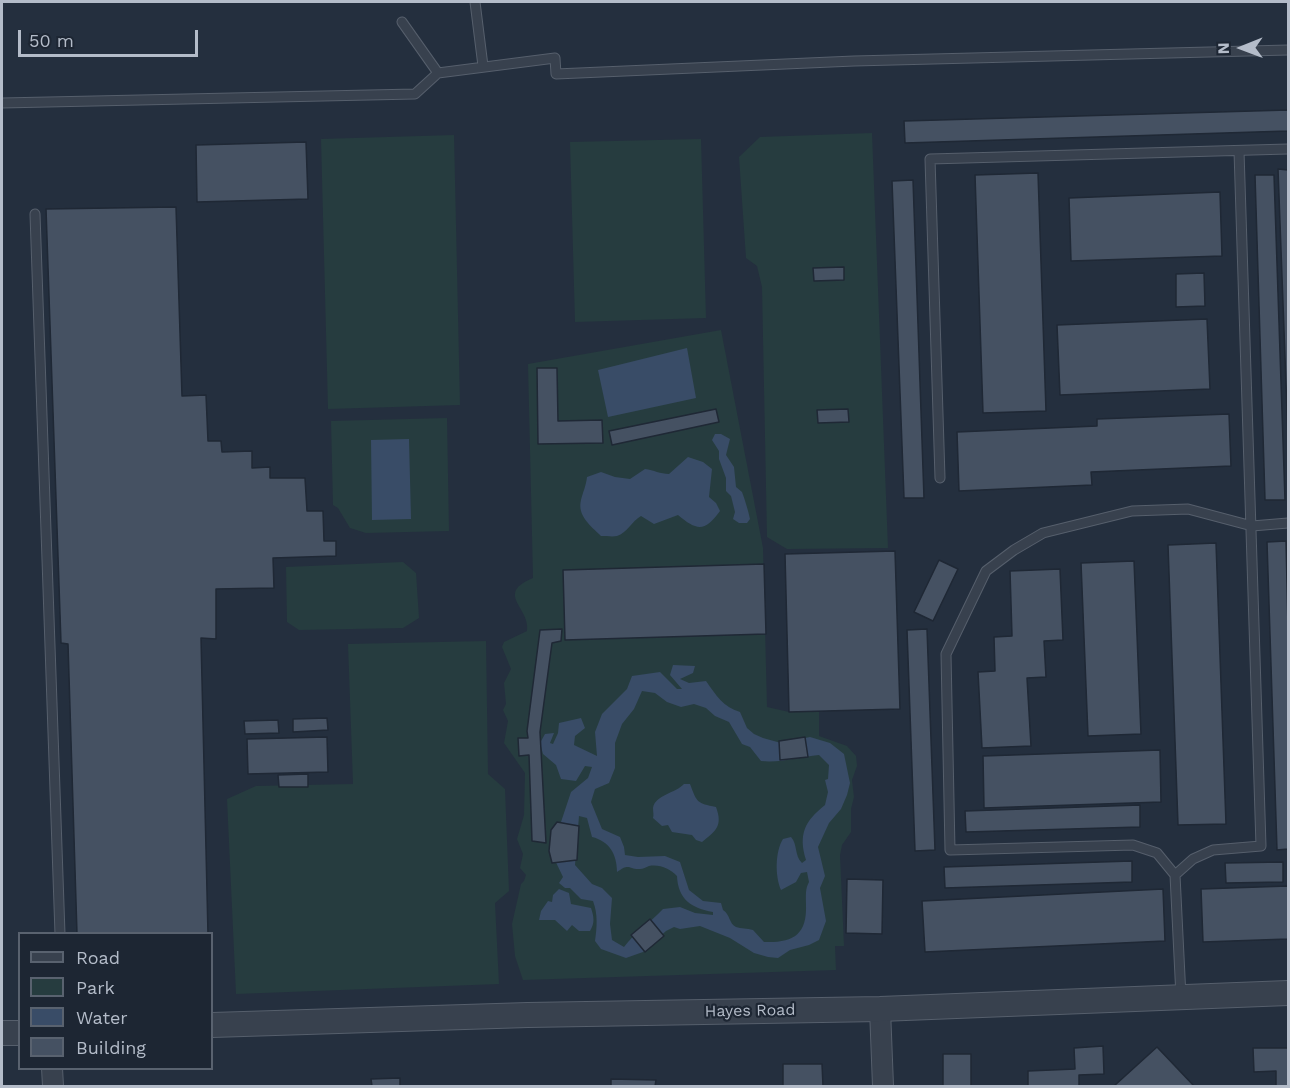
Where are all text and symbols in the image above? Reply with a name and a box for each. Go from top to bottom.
scale bar [21,18,201,56]
north arrow [1212,18,1272,78]
text: 50 m [29,30,74,51]
text: N [1214,42,1233,54]
legend [18,932,213,1070]
text: Road [76,947,120,968]
text: Park [76,977,115,998]
street label: Hayes Road [705,1001,795,1021]
text: Water [76,1007,128,1028]
text: Building [76,1037,146,1058]

